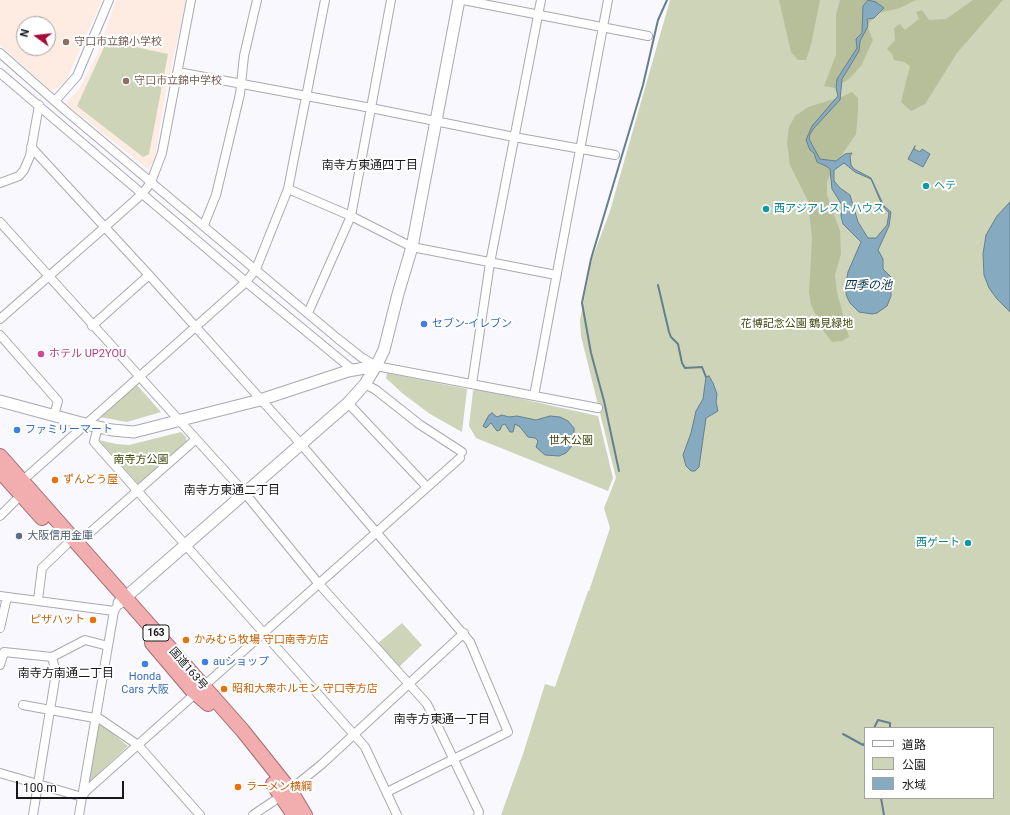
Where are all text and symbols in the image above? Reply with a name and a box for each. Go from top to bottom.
north arrow [16,16,56,56]
text: N [18,28,32,38]
place label: 守口市立錦小学校 [74,35,162,49]
marker: 守口市立錦小学校 [61,37,71,47]
place label: 守口市立錦中学校 [134,74,222,88]
marker: 守口市立錦中学校 [121,76,131,86]
district label: 南寺方東通四丁目 [322,159,418,173]
place label: ヘテ [934,179,956,193]
marker: ヘテ [921,181,931,191]
place label: 西アジアレストハウス [774,202,884,216]
marker: 西アジアレストハウス [761,204,771,214]
water label: 四季の池 [844,279,892,293]
place label: セブン-イレブン [432,317,512,331]
park label: 花博記念公園 鶴見緑地 [741,317,853,331]
marker: セブン-イレブン [419,319,429,329]
place label: ホテル UP2YOU [49,347,126,361]
marker: ホテル UP2YOU [36,349,46,359]
place label: ファミリーマート [25,423,113,437]
marker: ファミリーマート [12,425,22,435]
park label: 世木公園 [549,434,593,448]
park label: 南寺方公園 [114,453,168,467]
place label: ずんどう屋 [63,473,118,487]
marker: ずんどう屋 [50,475,60,485]
district label: 南寺方東通二丁目 [184,484,280,498]
place label: 大阪信用金庫 [27,529,93,543]
marker: 大阪信用金庫 [14,531,24,541]
place label: 西ゲート [916,536,960,550]
marker: 西ゲート [963,538,973,548]
place label: ピザハット [30,613,85,627]
marker: ピザハット [88,615,98,625]
road number: 163 [143,625,169,641]
place label: かみむら牧場 守口南寺方店 [194,633,329,647]
marker: かみむら牧場 守口南寺方店 [181,635,191,645]
street label: 国道163号 [166,645,210,693]
place label: auショップ [213,655,269,669]
marker: auショップ [200,657,210,667]
marker: Honda Cars 大阪 [140,659,150,669]
district label: 南寺方南通二丁目 [18,667,114,681]
place label: Honda Cars 大阪 [121,670,169,696]
place label: 昭和大衆ホルモン 守口寺方店 [232,682,378,696]
marker: 昭和大衆ホルモン 守口寺方店 [219,684,229,694]
district label: 南寺方東通一丁目 [394,713,490,727]
legend [864,727,994,799]
text: 道路 [902,738,926,752]
text: 公園 [902,758,926,772]
scale bar [18,773,126,799]
text: 水域 [902,778,926,792]
place label: ラーメン横綱 [246,780,312,794]
text: 100 m [23,781,57,795]
marker: ラーメン横綱 [233,782,243,792]

